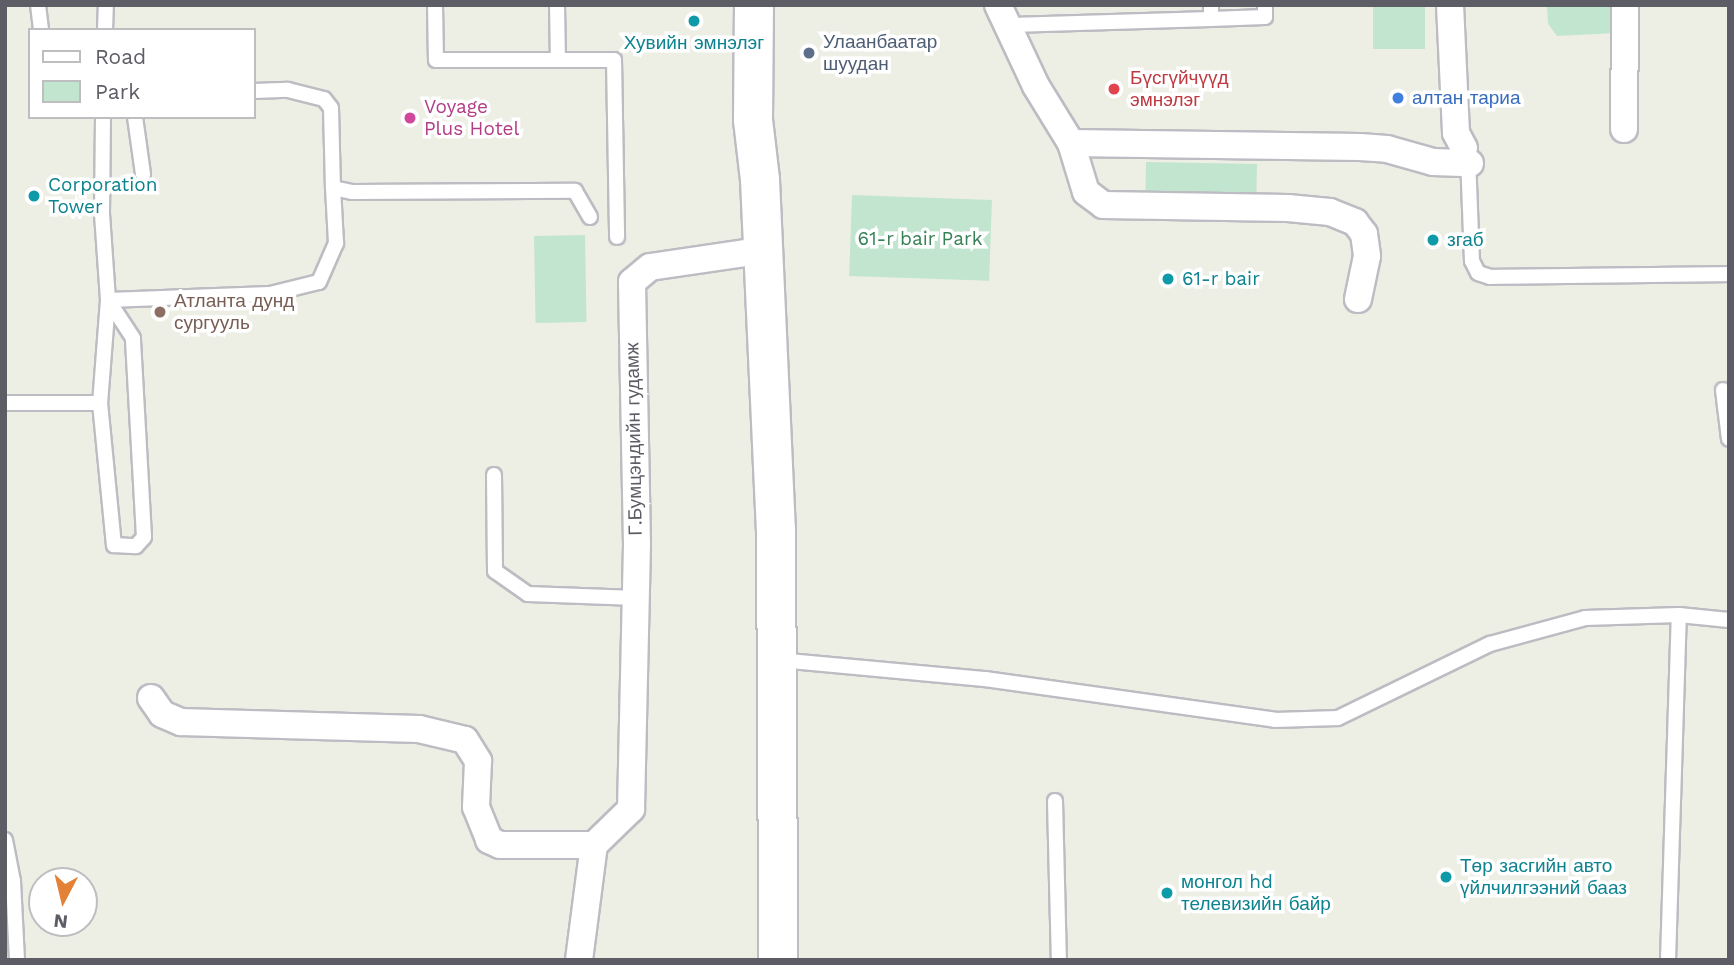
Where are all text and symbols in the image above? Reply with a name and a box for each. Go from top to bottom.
marker: Хувийн эмнэлэг [686,13,702,29]
legend [28,28,256,119]
place label: Улаанбаатар шуудан [823,31,937,75]
place label: Хувийн эмнэлэг [624,32,764,54]
text: Road [95,44,146,69]
marker: Улаанбаатар шуудан [801,45,817,61]
place label: Бүсгүйчүүд эмнэлэг [1130,67,1228,111]
text: Park [95,79,140,104]
marker: Бүсгүйчүүд эмнэлэг [1104,79,1124,99]
place label: алтан тариа [1412,87,1520,109]
marker: алтан тариа [1390,90,1406,106]
place label: Voyage Plus Hotel [424,96,519,140]
marker: Voyage Plus Hotel [402,110,418,126]
place label: Corporation Tower [48,174,158,218]
marker: Corporation Tower [26,188,42,204]
park label: 61-r bair Park [857,228,983,250]
place label: згаб [1447,229,1484,251]
marker: згаб [1425,232,1441,248]
place label: 61-r bair [1182,268,1260,290]
marker: 61-r bair [1160,271,1176,287]
place label: Атланта дунд сургууль [174,290,294,334]
marker: Атланта дунд сургууль [152,304,168,320]
street label: Г.Бумцэндийн гудамж [621,342,647,536]
place label: Төр засгийн авто үйлчилгээний бааз [1460,855,1627,899]
north arrow [28,867,98,937]
marker: Төр засгийн авто үйлчилгээний бааз [1438,869,1454,885]
place label: монгол hd телевизийн байр [1181,871,1331,915]
marker: монгол hd телевизийн байр [1159,885,1175,901]
text: N [52,909,69,934]

